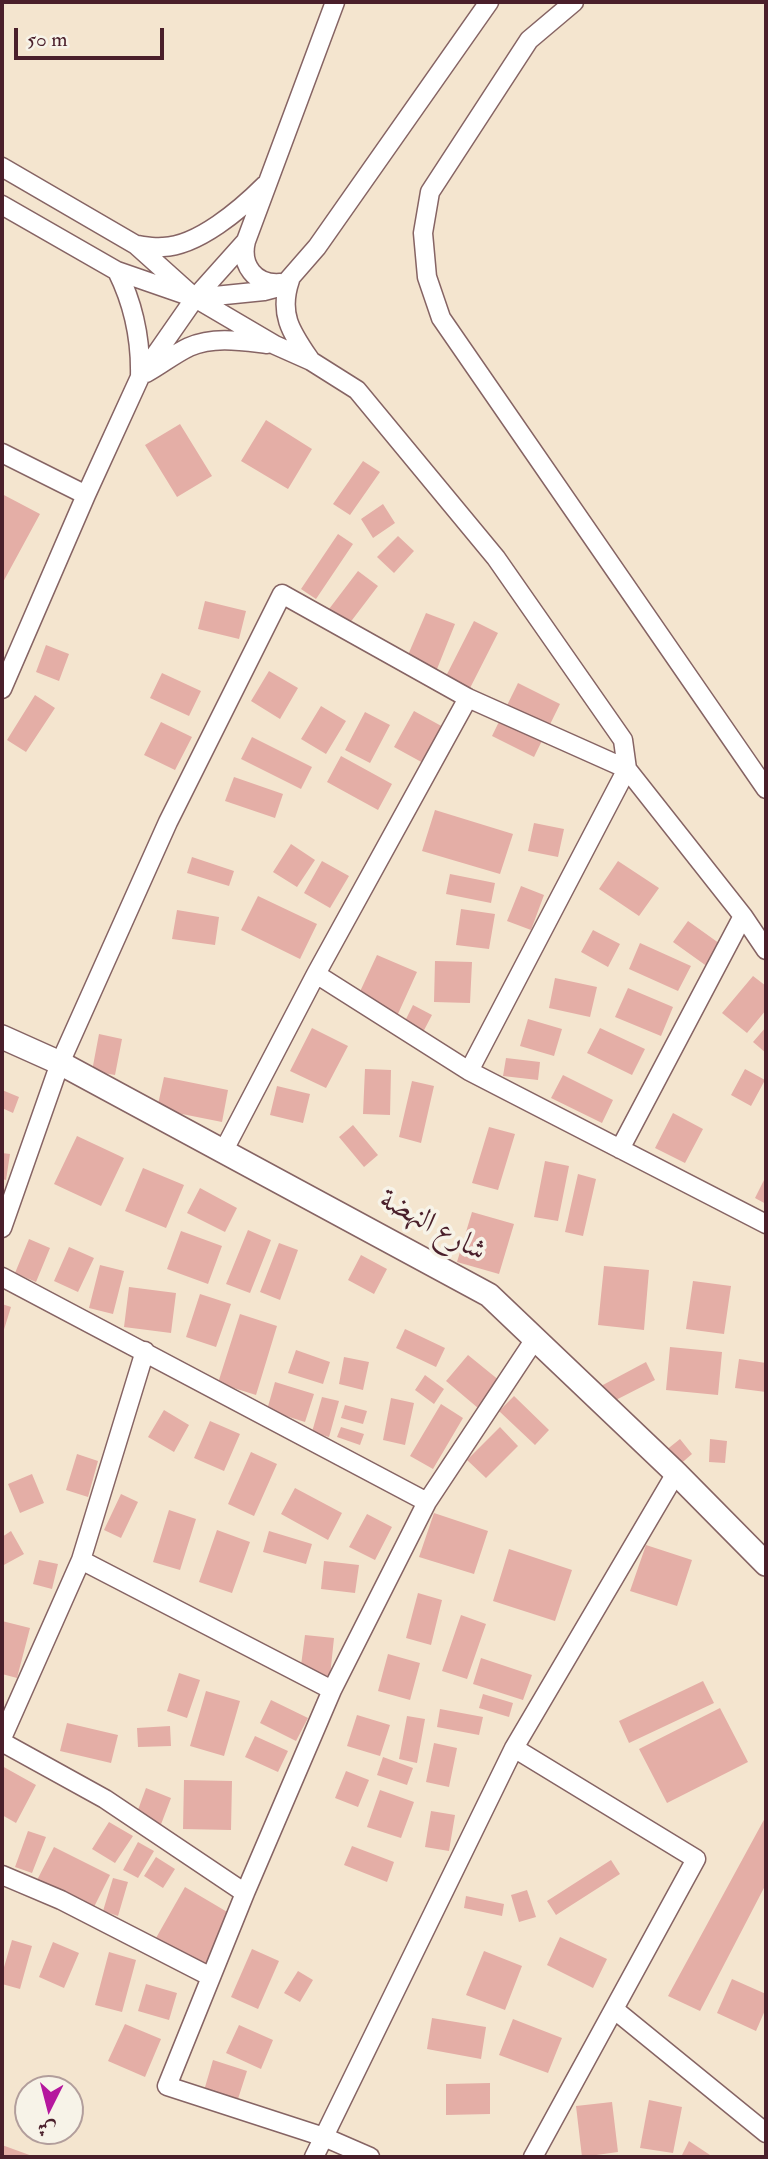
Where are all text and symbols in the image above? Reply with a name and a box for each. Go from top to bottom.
scale bar [18,14,168,58]
text: 50 m [27,26,68,53]
street label: شارع النهضة [372,1183,492,1271]
north arrow [14,2075,84,2145]
text: ش [36,2116,58,2142]

